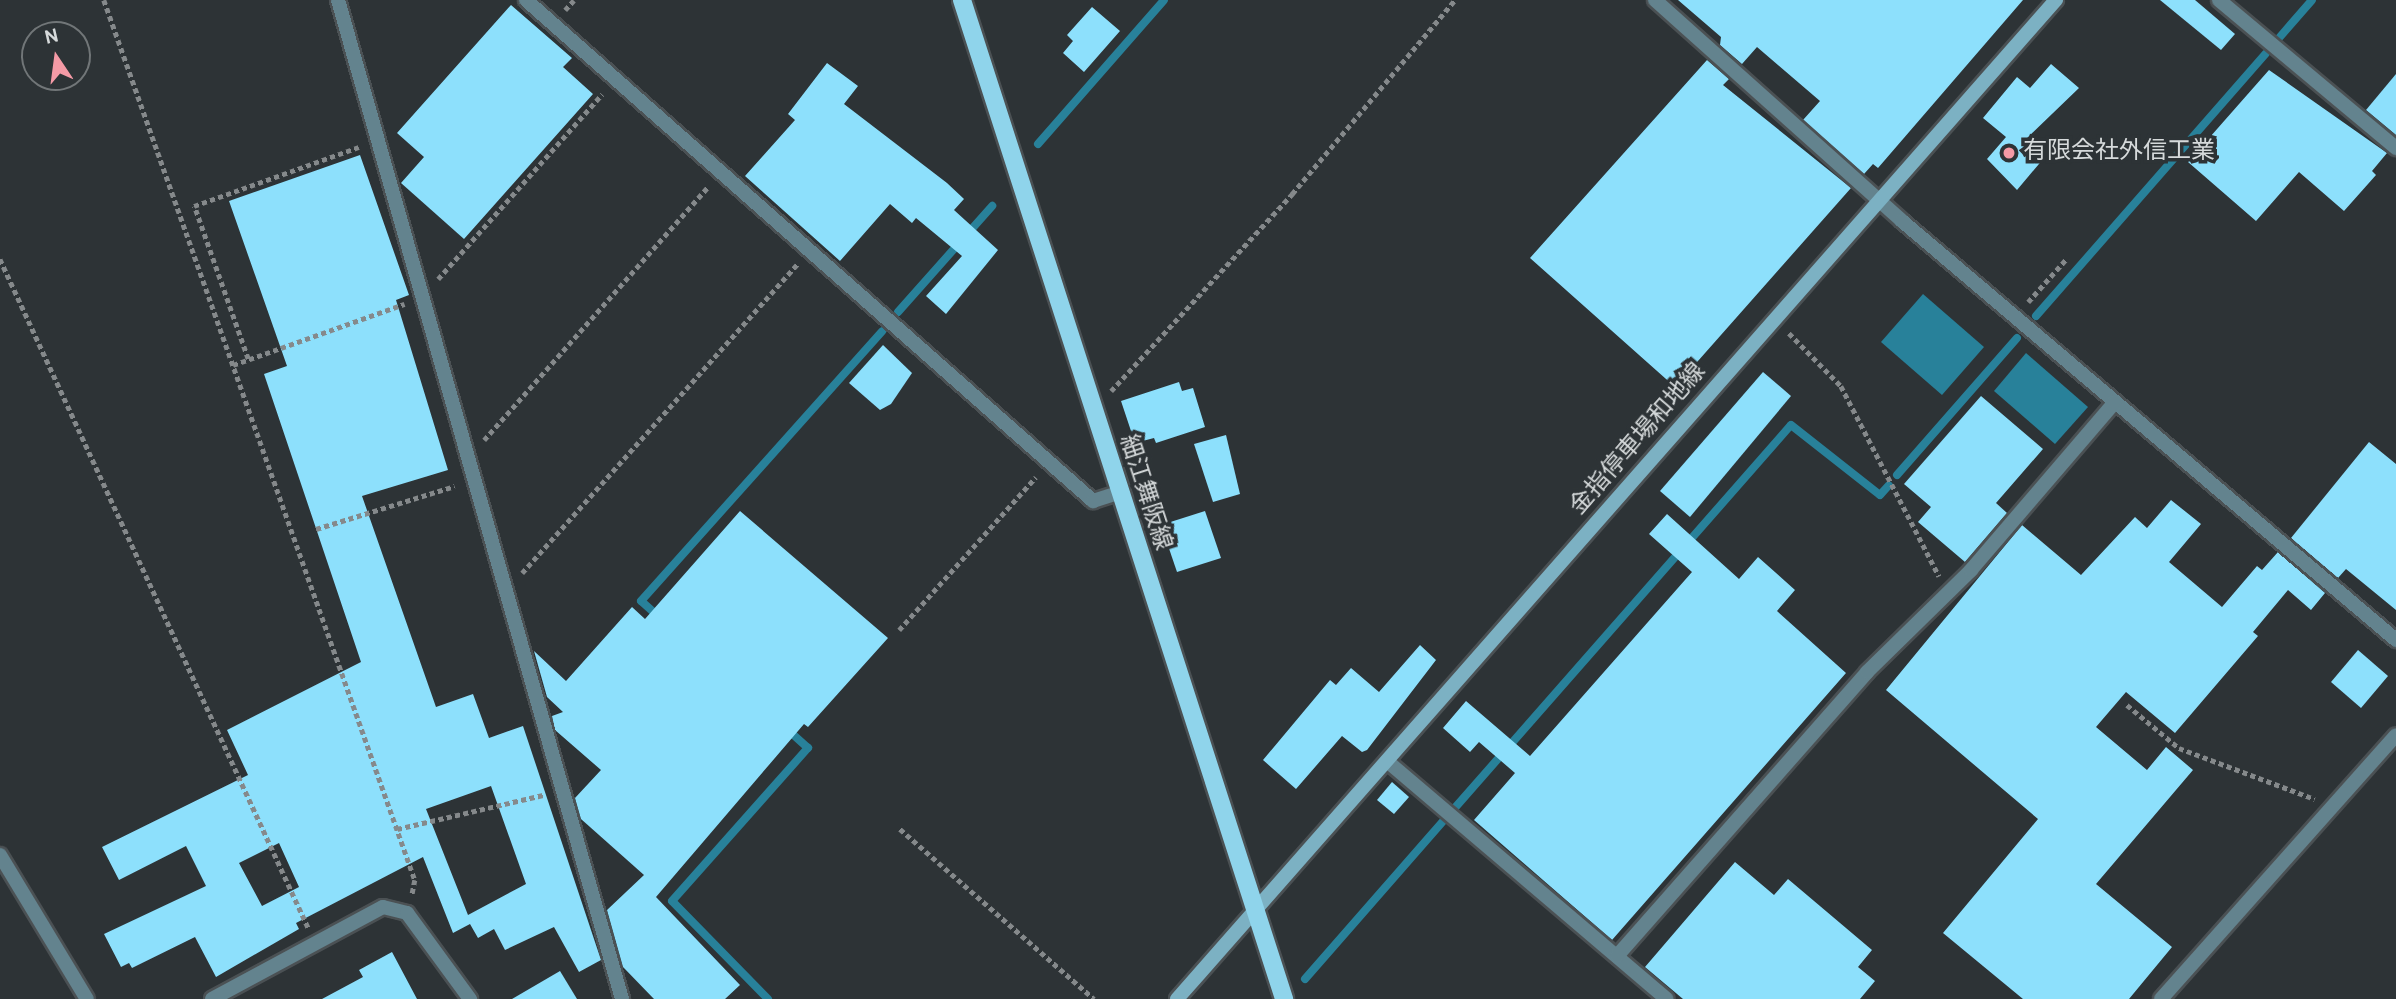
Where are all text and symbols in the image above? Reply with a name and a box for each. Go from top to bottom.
north arrow [21,21,91,91]
text: N [42,24,61,51]
place label: 有限会社外信工業 [2023,139,2215,167]
marker: 有限会社外信工業 [2001,145,2017,161]
street label: 金指停車場和地線 [1565,358,1713,522]
street label: 細江舞阪線 [1112,431,1176,555]

